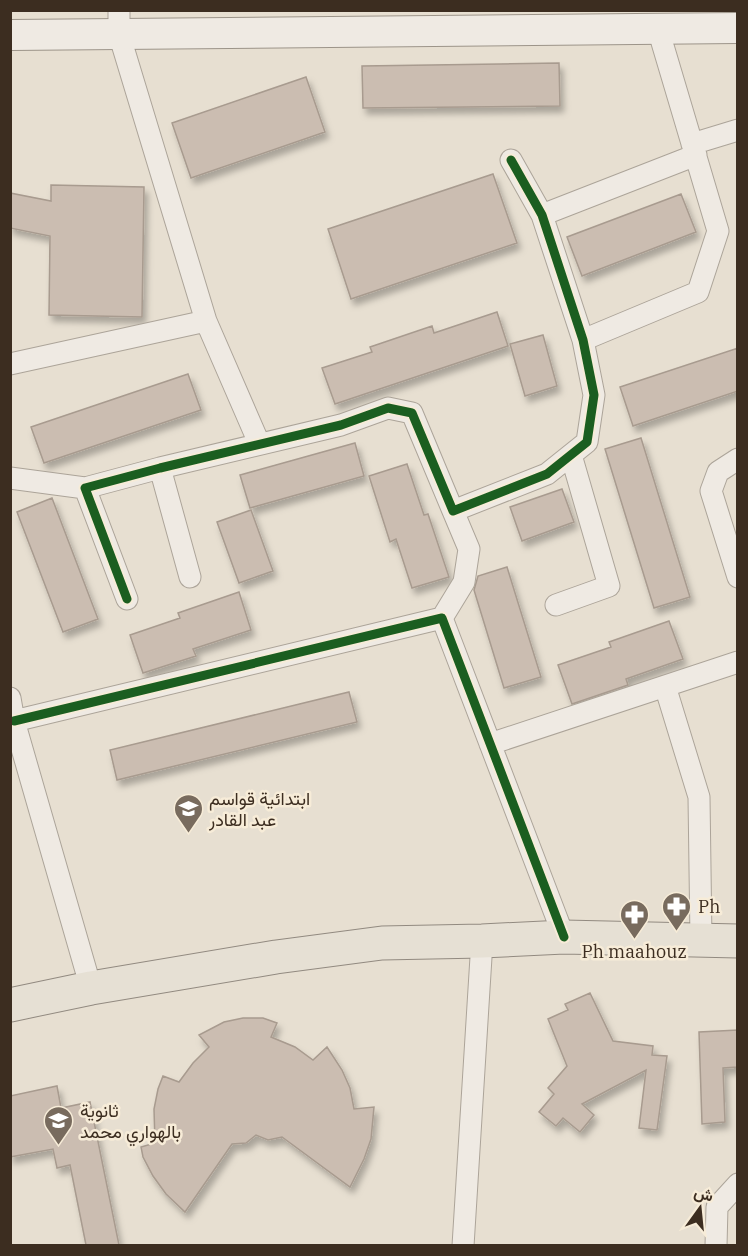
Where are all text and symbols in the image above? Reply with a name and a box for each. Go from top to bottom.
place label: ابتدائية قواسم عبد القادر [208,787,310,831]
school or university icon: ابتدائية قواسم عبد القادر [172,792,204,834]
pharmacy icon: Ph [661,890,693,932]
place label: Ph [698,895,720,918]
pharmacy icon: Ph maahouz [618,898,650,940]
place label: Ph maahouz [581,940,687,963]
place label: ثانوية بالهواري محمد [80,1099,181,1147]
school or university icon: ثانوية بالهواري محمد [43,1104,75,1146]
north arrow [670,1178,730,1238]
text: ش [692,1181,716,1206]

